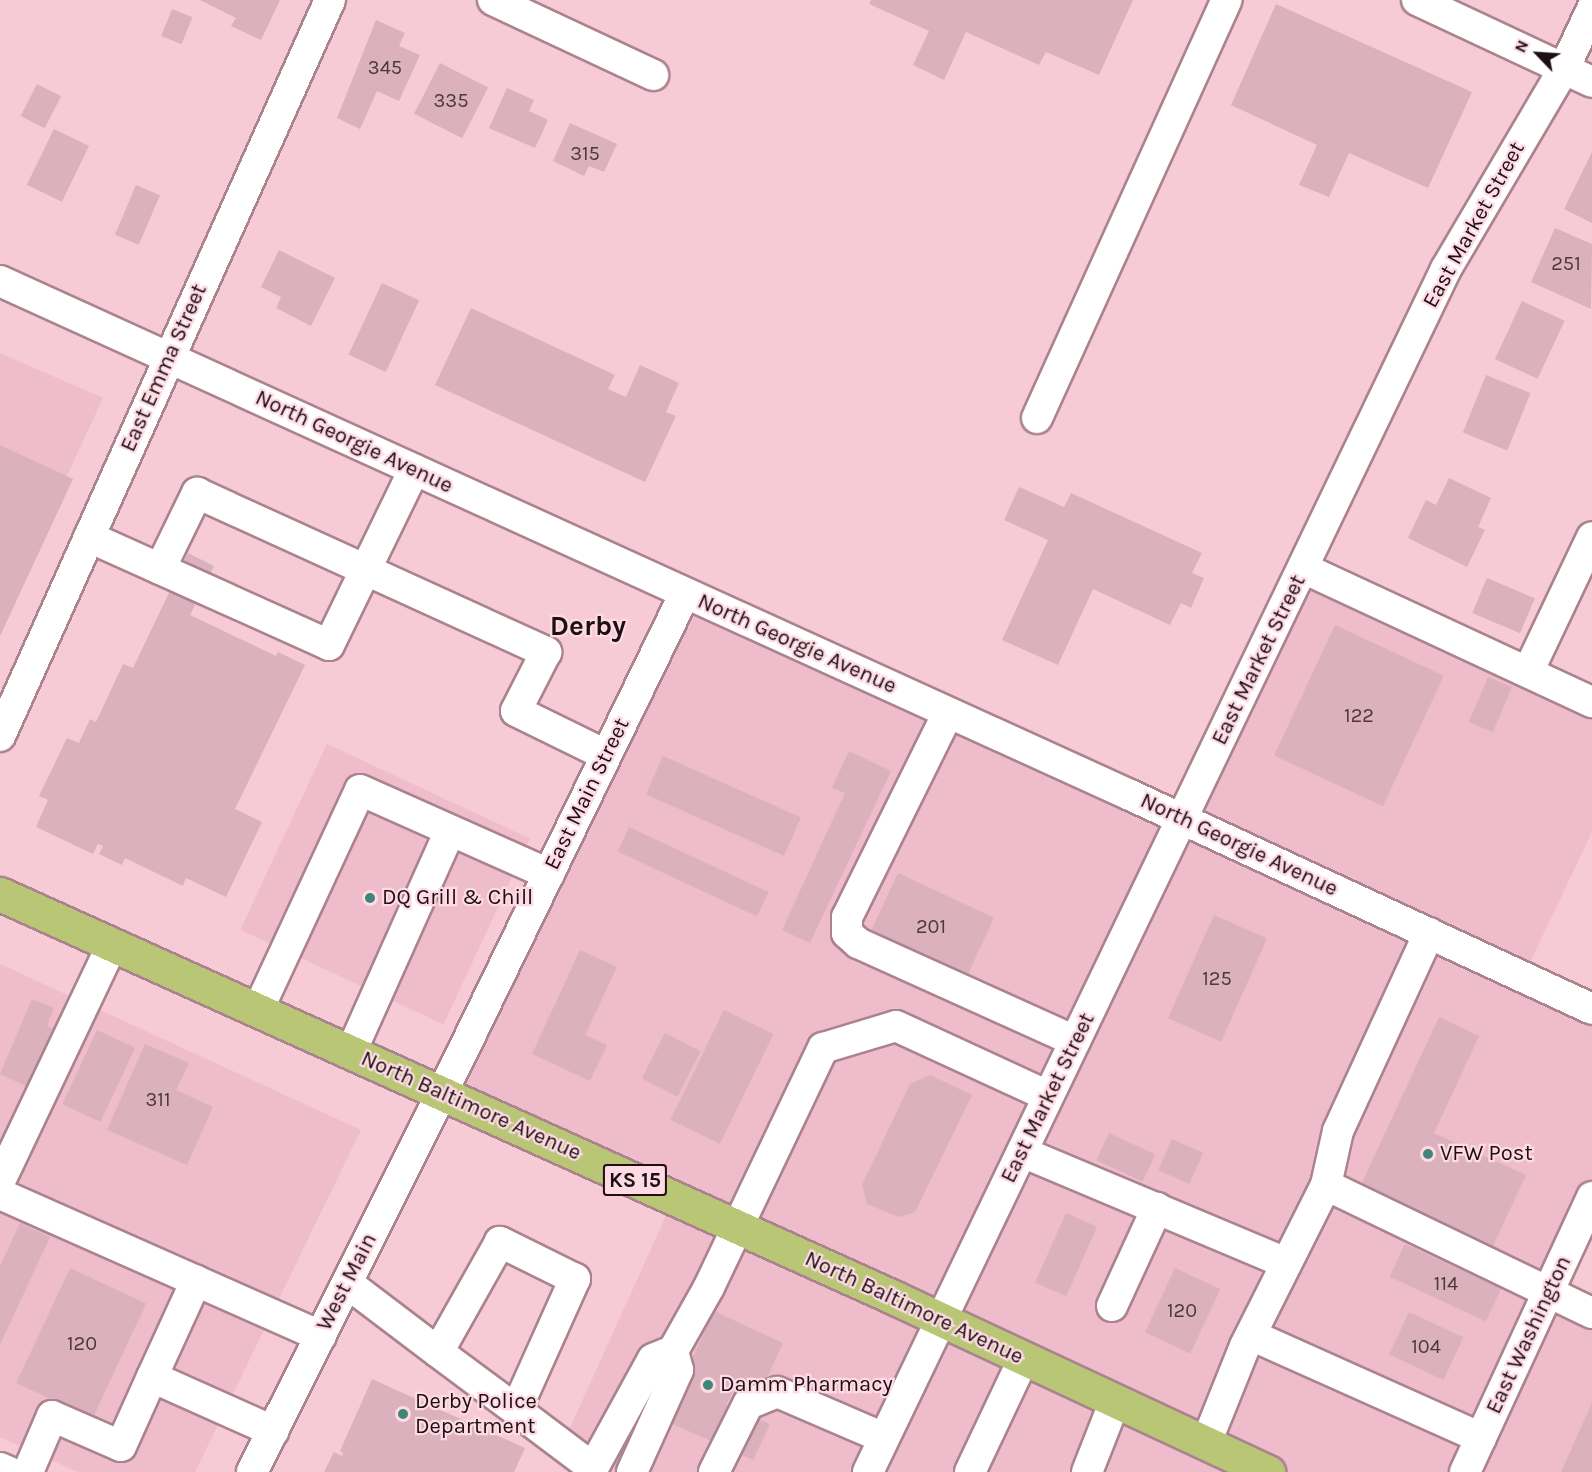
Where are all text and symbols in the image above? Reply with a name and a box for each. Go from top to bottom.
north arrow [1508,24,1568,84]
text: N [1510,37,1532,55]
house number: 345 [368,55,402,79]
house number: 335 [434,88,468,112]
street label: East Market Street [1417,137,1531,313]
house number: 315 [570,141,600,165]
house number: 251 [1551,251,1581,275]
street label: East Emma Street [115,280,213,456]
street label: North Georgie Avenue [251,385,457,499]
street label: East Market Street [1206,571,1312,749]
street label: North Georgie Avenue [694,588,900,700]
district label: Derby [550,609,626,643]
house number: 122 [1344,703,1374,727]
street label: East Main Street [539,714,635,874]
street label: North Georgie Avenue [1136,788,1342,902]
place label: DQ Grill & Chill [382,885,533,911]
marker: DQ Grill & Chill [363,891,377,905]
house number: 201 [916,914,946,938]
house number: 125 [1202,966,1232,990]
street label: East Market Street [995,1009,1101,1187]
street label: North Baltimore Avenue [357,1046,585,1166]
house number: 311 [145,1087,171,1111]
place label: VFW Post [1440,1141,1533,1167]
marker: VFW Post [1421,1147,1435,1161]
road number: KS 15 [602,1162,668,1198]
street label: West Main [311,1229,383,1335]
street label: North Baltimore Avenue [801,1246,1027,1370]
street label: East Washington [1481,1252,1577,1418]
house number: 114 [1434,1271,1458,1295]
house number: 120 [1167,1298,1197,1322]
house number: 120 [67,1331,97,1355]
house number: 104 [1411,1334,1441,1358]
place label: Damm Pharmacy [720,1372,893,1398]
marker: Damm Pharmacy [701,1378,715,1392]
place label: Derby Police Department [415,1388,537,1440]
marker: Derby Police Department [396,1407,410,1421]

